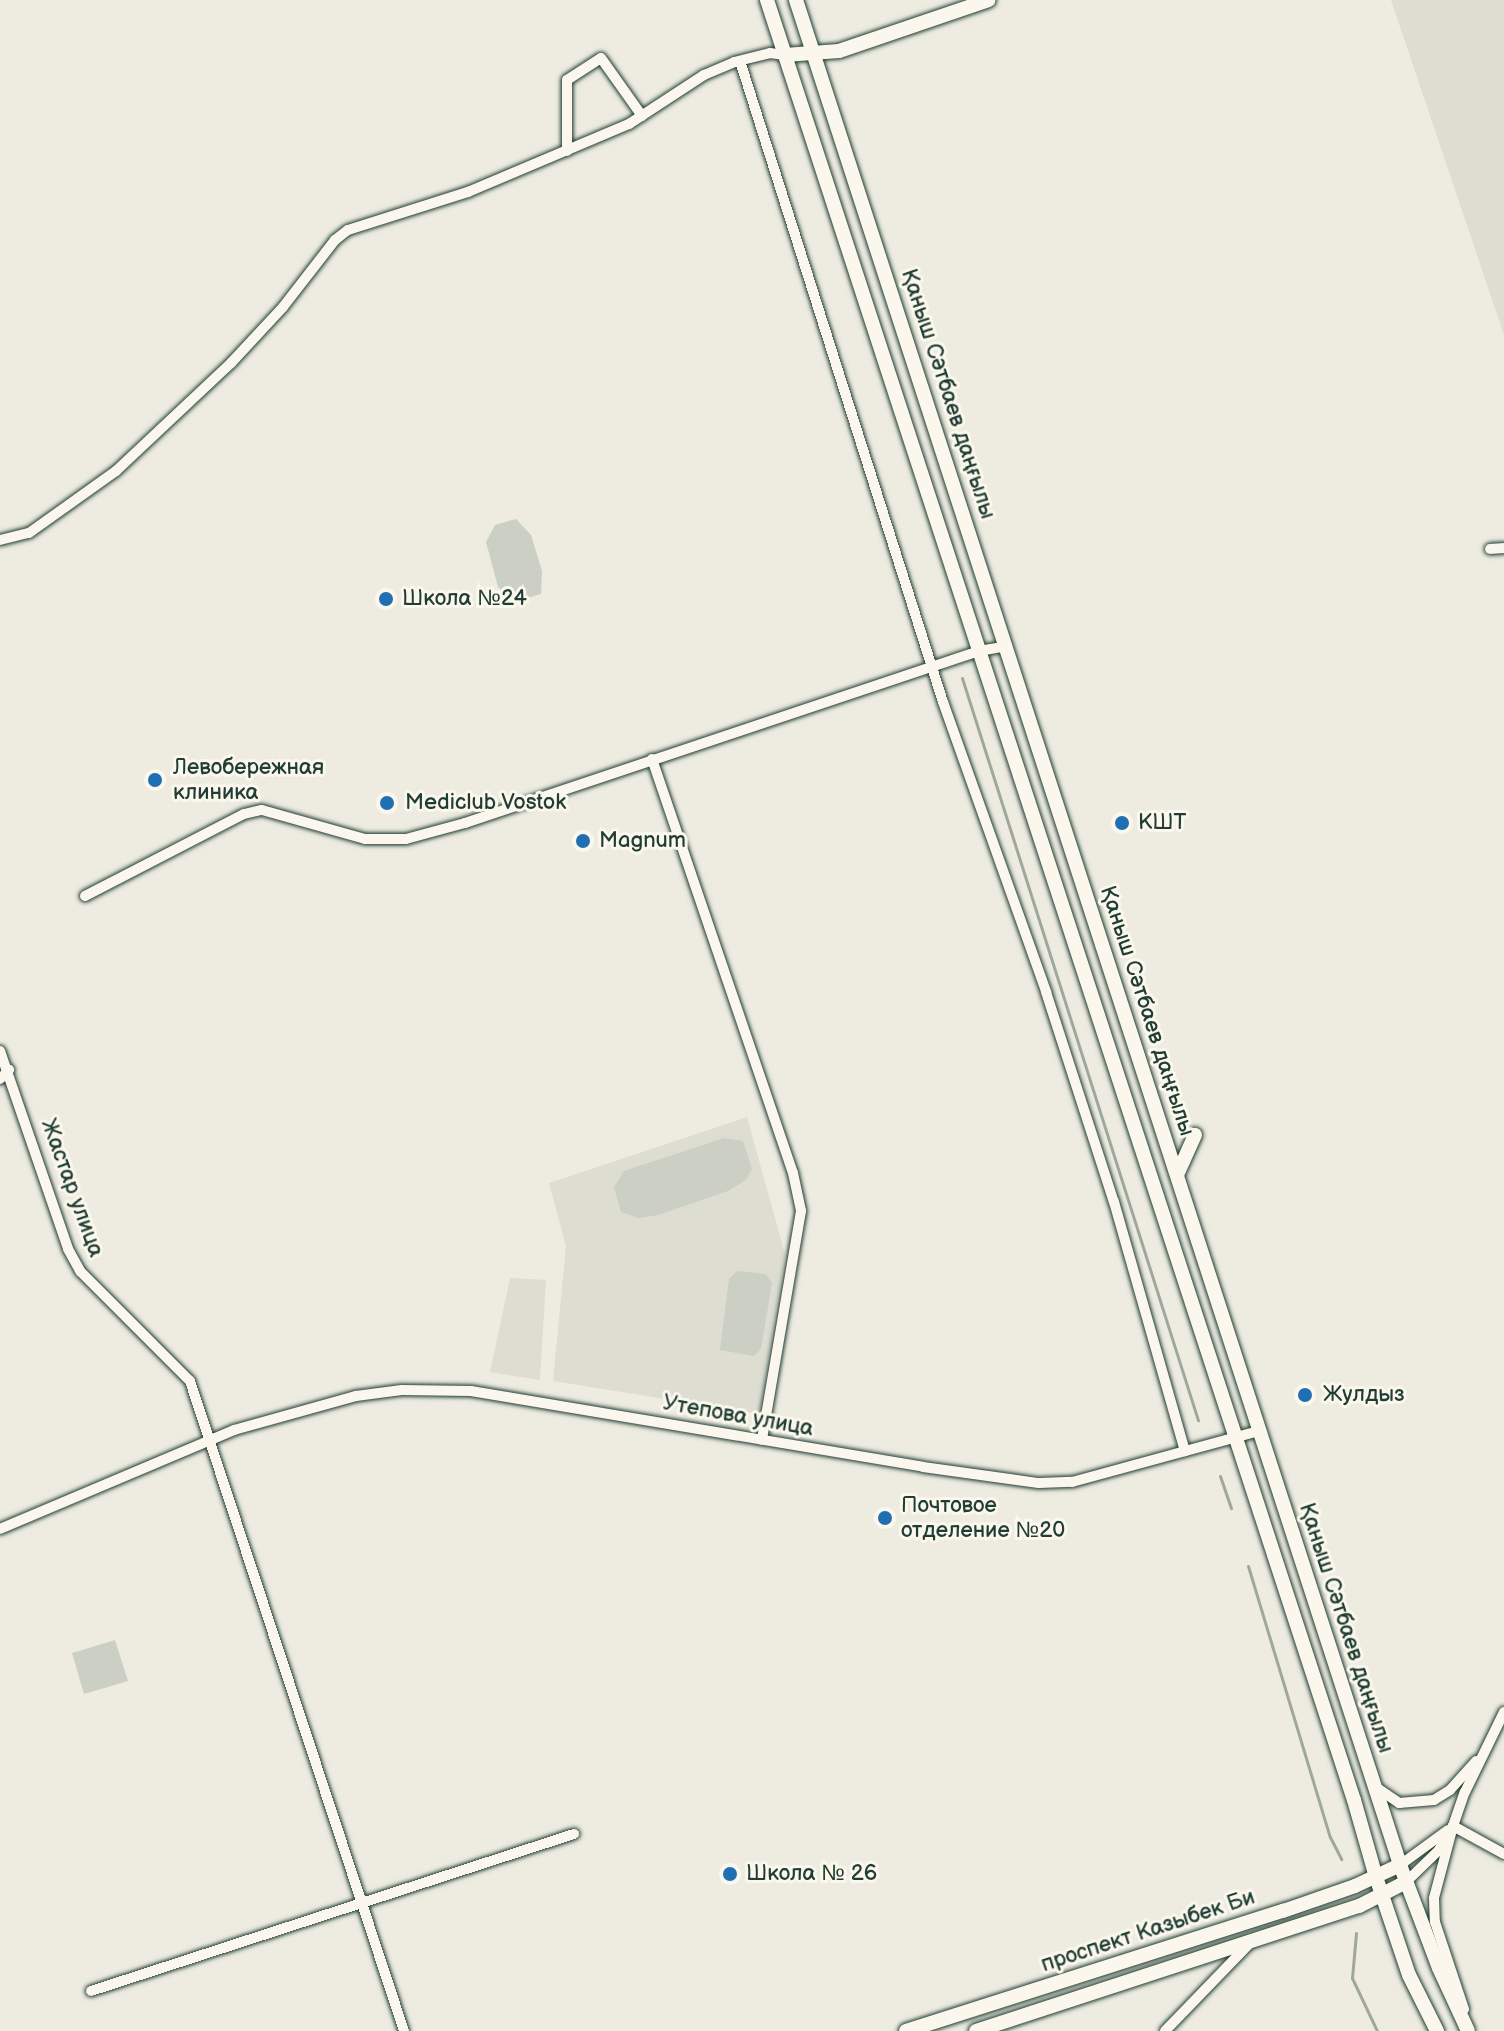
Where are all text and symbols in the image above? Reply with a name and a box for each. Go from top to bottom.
street label: Қаныш Сәтбаев даңғылы [895,266,1001,522]
place label: Школа №24 [402,586,527,612]
marker: Школа №24 [377,590,395,608]
place label: Левобережная клиника [173,754,324,806]
marker: Левобережная клиника [144,769,166,791]
place label: Mediclub Vostok [405,790,567,816]
marker: Mediclub Vostok [376,792,398,814]
place label: КШТ [1138,810,1186,836]
marker: КШТ [1113,814,1131,832]
place label: Magnum [599,828,686,854]
marker: Magnum [574,832,592,850]
street label: Қаныш Сәтбаев даңғылы [1094,883,1200,1139]
street label: Жастар улица [35,1115,109,1261]
place label: Жулдыз [1323,1382,1405,1408]
marker: Жулдыз [1294,1384,1316,1406]
street label: Утепова улица [661,1390,815,1442]
place label: Почтовое отделение №20 [901,1492,1065,1544]
street label: Қаныш Сәтбаев даңғылы [1293,1500,1399,1756]
marker: Почтовое отделение №20 [876,1509,894,1527]
place label: Школа № 26 [746,1861,877,1887]
marker: Школа № 26 [721,1865,739,1883]
street label: проспект Казыбек Би [1038,1884,1258,1978]

